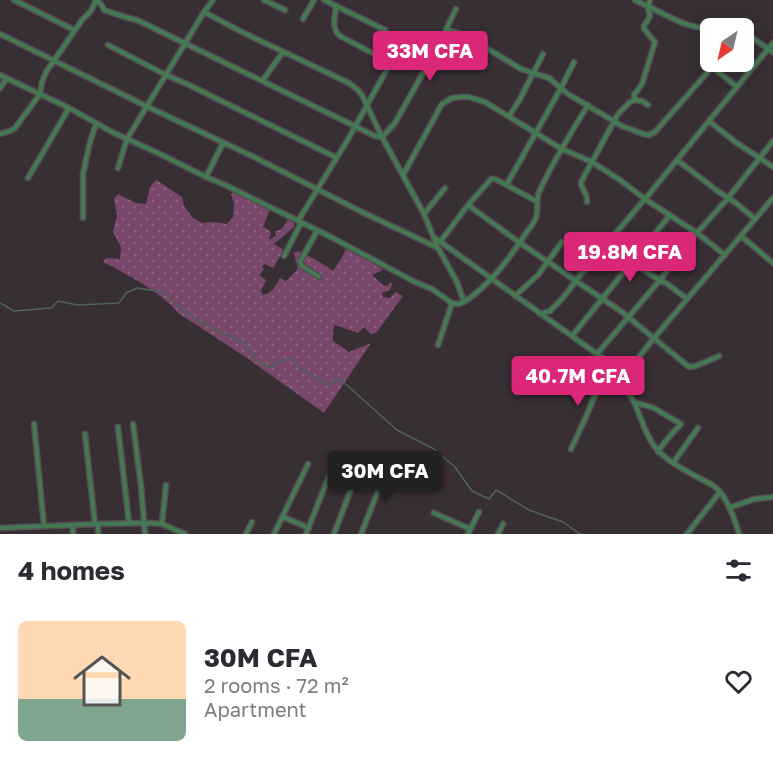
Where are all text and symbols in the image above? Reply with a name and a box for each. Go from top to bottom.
north arrow [700,18,754,72]
map controls [700,18,754,72]
pin: 33M CFA [375,31,485,82]
text: 33M CFA [387,38,473,62]
pin: 19.8M CFA [561,232,699,283]
text: 19.8M CFA [578,239,682,263]
pin: 40.7M CFA [509,356,647,407]
text: 40.7M CFA [526,363,630,387]
pin: 30M CFA [330,451,440,502]
text: 30M CFA [341,458,429,482]
icon: filters [722,554,755,587]
text: 4 homes [18,555,125,586]
text: 30M CFA [204,642,318,673]
icon: home [66,645,138,717]
icon: heart [722,665,755,698]
text: 2 rooms · 72 m² [204,673,349,697]
text: Apartment [204,697,307,721]

